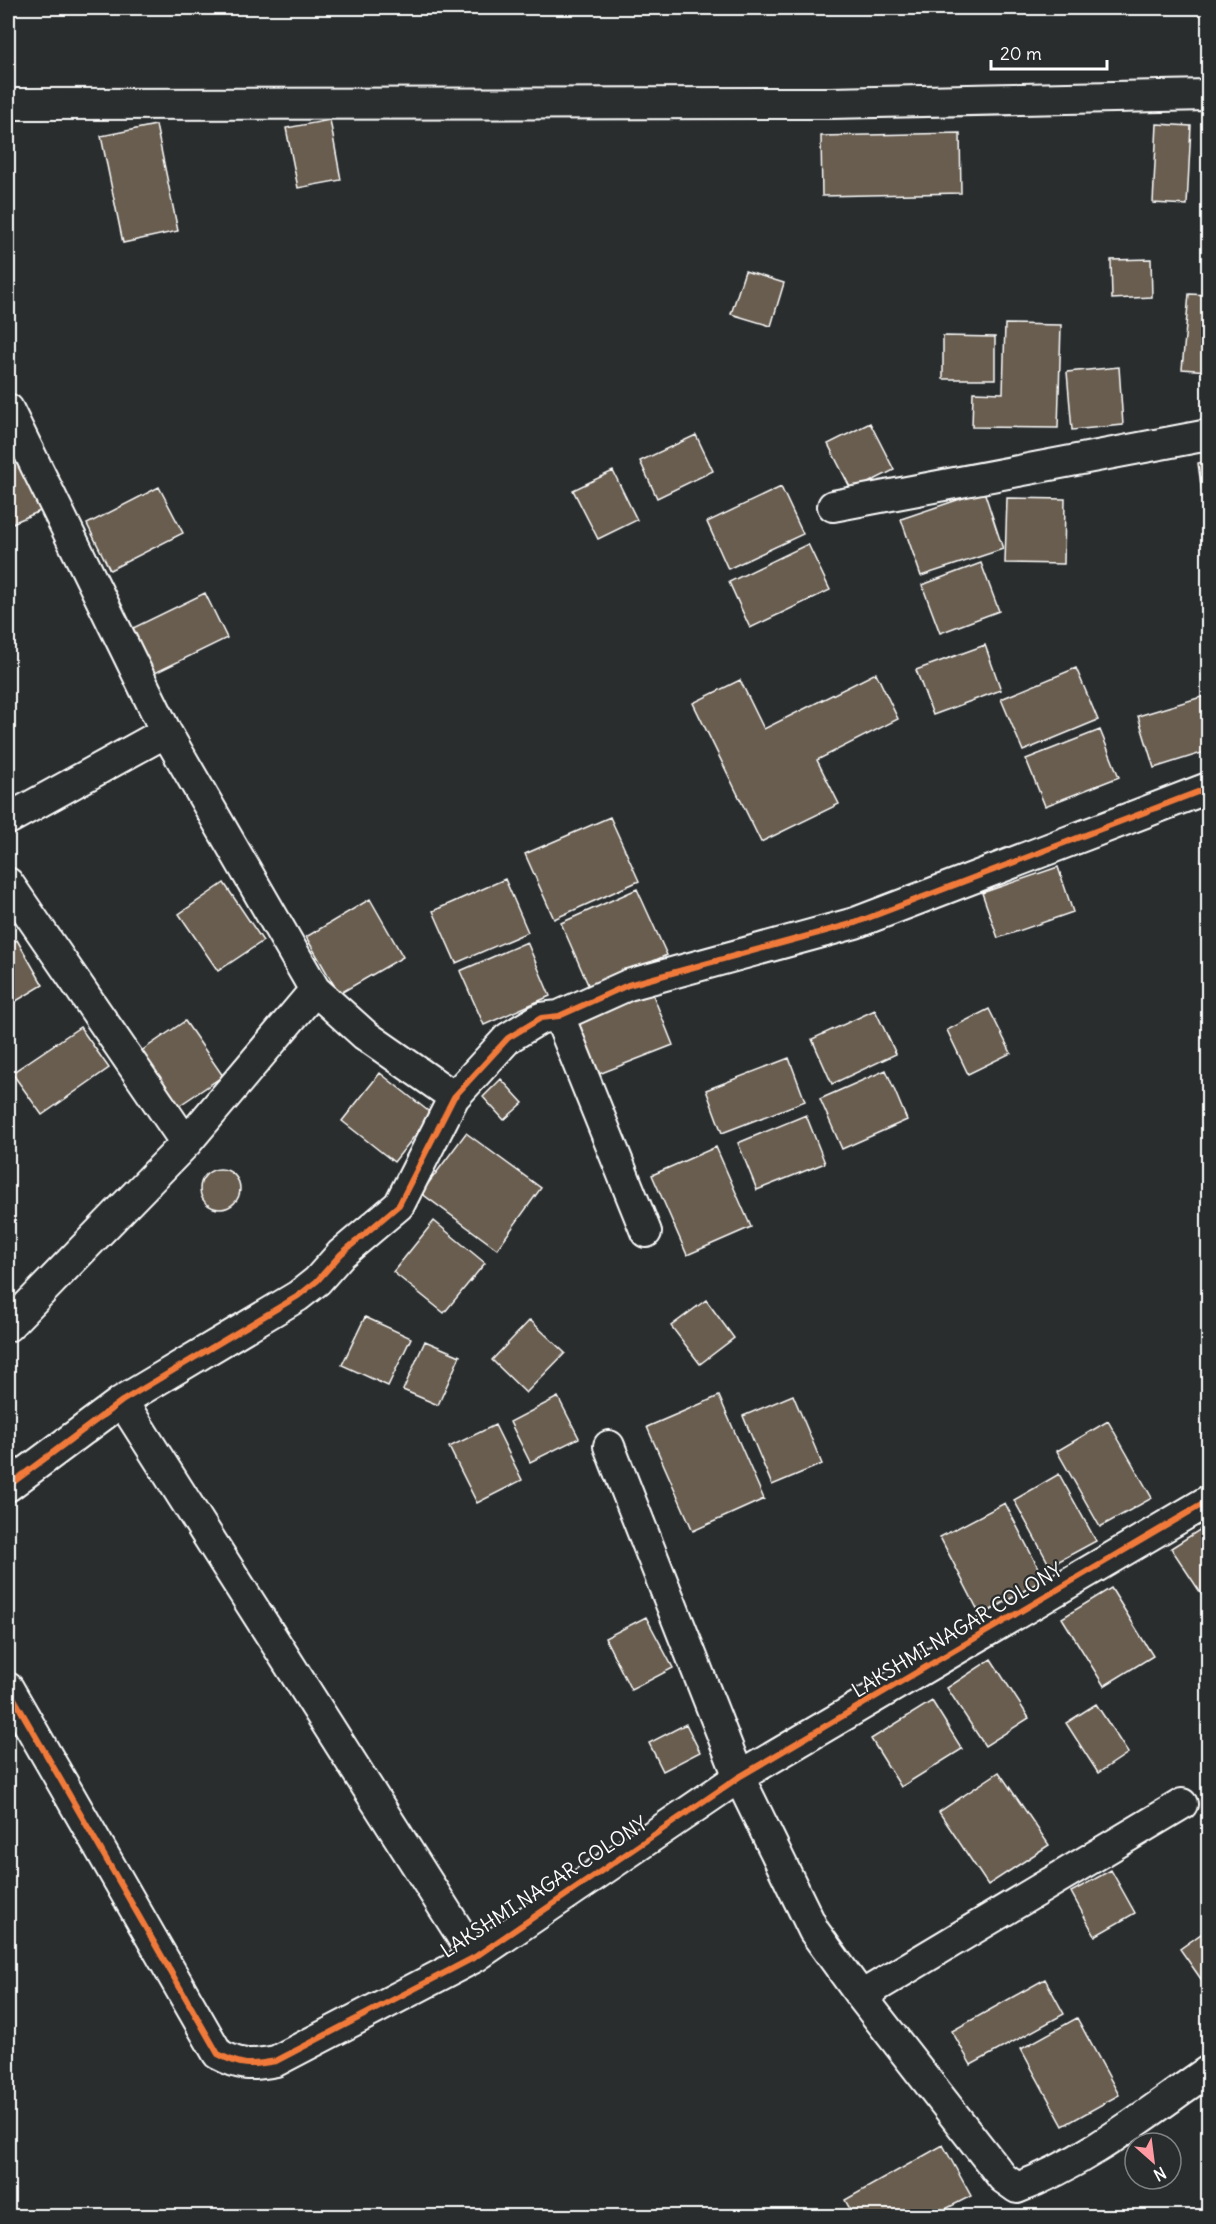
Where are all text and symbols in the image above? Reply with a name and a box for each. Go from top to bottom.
scale bar [991,33,1106,71]
text: 20 m [1000,42,1042,65]
street label: LAKSHMI NAGAR COLONY [847,1557,1067,1702]
street label: LAKSHMI NAGAR COLONY [436,1810,652,1963]
north arrow [1123,2131,1183,2191]
text: N [1150,2163,1170,2186]

